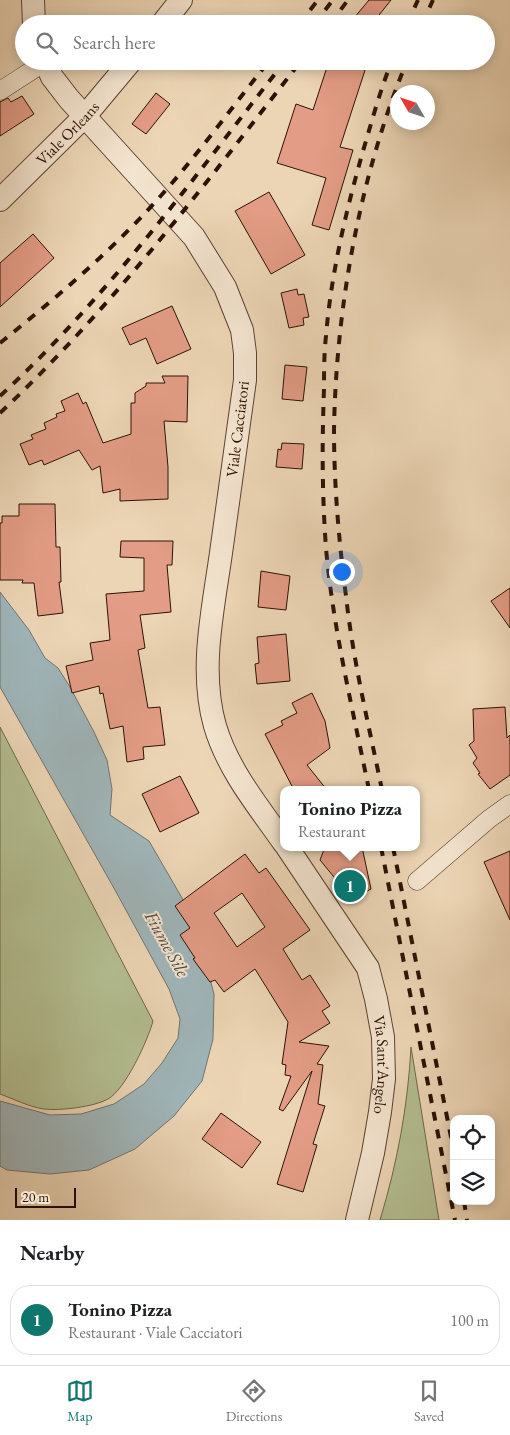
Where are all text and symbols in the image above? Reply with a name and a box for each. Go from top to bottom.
search box [15,15,495,70]
icon: search [33,29,61,57]
text: Search here [73,30,155,55]
north arrow [390,85,435,130]
street label: Viale Orleans [31,97,104,170]
street label: Viale Cacciatori [221,380,254,478]
your location [329,559,355,585]
popup [280,786,420,851]
text: Tonino Pizza [298,796,402,821]
text: Restaurant [298,821,366,842]
pin: 1 [334,867,366,905]
water label: Fiume Sile [139,906,195,981]
street label: Via Sant'Angelo [368,1014,394,1115]
map controls [450,1115,495,1205]
button: locate [450,1115,495,1160]
button: layers [450,1160,495,1205]
scale bar [15,1185,76,1208]
text: 20 m [22,1188,49,1206]
text: Nearby [20,1239,84,1266]
text: Tonino Pizza [68,1297,172,1322]
text: 1 [33,1310,41,1331]
text: 100 m [450,1310,489,1331]
text: Restaurant · Viale Cacciatori [68,1322,242,1343]
tab: Map [66,1377,94,1425]
tab: Directions [226,1377,282,1425]
tab: Saved [414,1377,444,1425]

